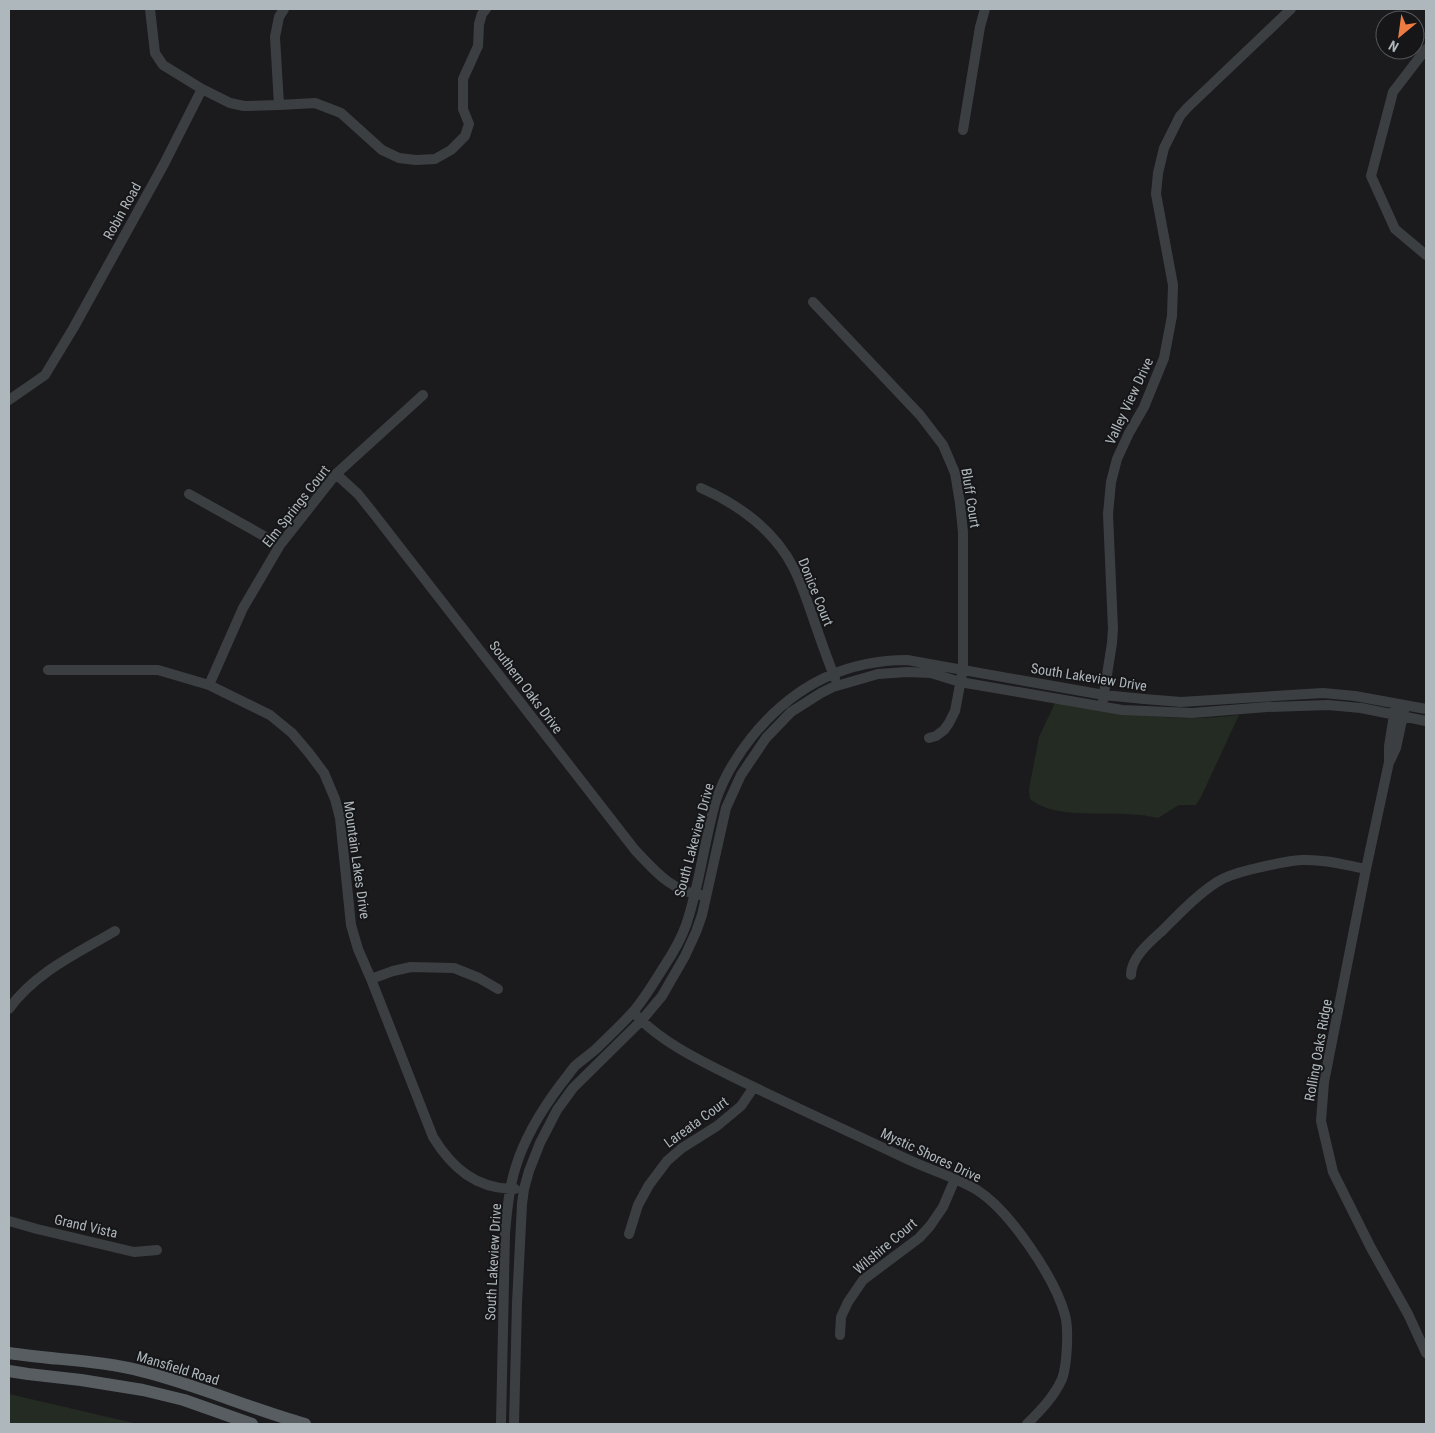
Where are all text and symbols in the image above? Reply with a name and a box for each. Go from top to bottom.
north arrow [1375,10,1425,60]
text: N [1386,37,1401,55]
street label: Robin Road [100,180,144,242]
street label: Valley View Drive [1102,355,1156,447]
street label: Elm Springs Court [259,462,333,550]
street label: Bluff Court [958,467,984,529]
street label: Donice Court [795,556,837,628]
street label: Southern Oaks Drive [486,638,566,737]
street label: South Lakeview Drive [1030,660,1149,694]
street label: South Lakeview Drive [671,781,717,899]
street label: Mountain Lakes Drive [341,800,373,920]
street label: Rolling Oaks Ridge [1301,997,1335,1102]
street label: Lareata Court [661,1093,731,1151]
street label: Mystic Shores Drive [878,1125,984,1185]
street label: South Lakeview Drive [482,1203,504,1321]
street label: Grand Vista [53,1211,119,1241]
street label: Wilshire Court [850,1215,920,1277]
street label: Mansfield Road [135,1348,221,1388]

